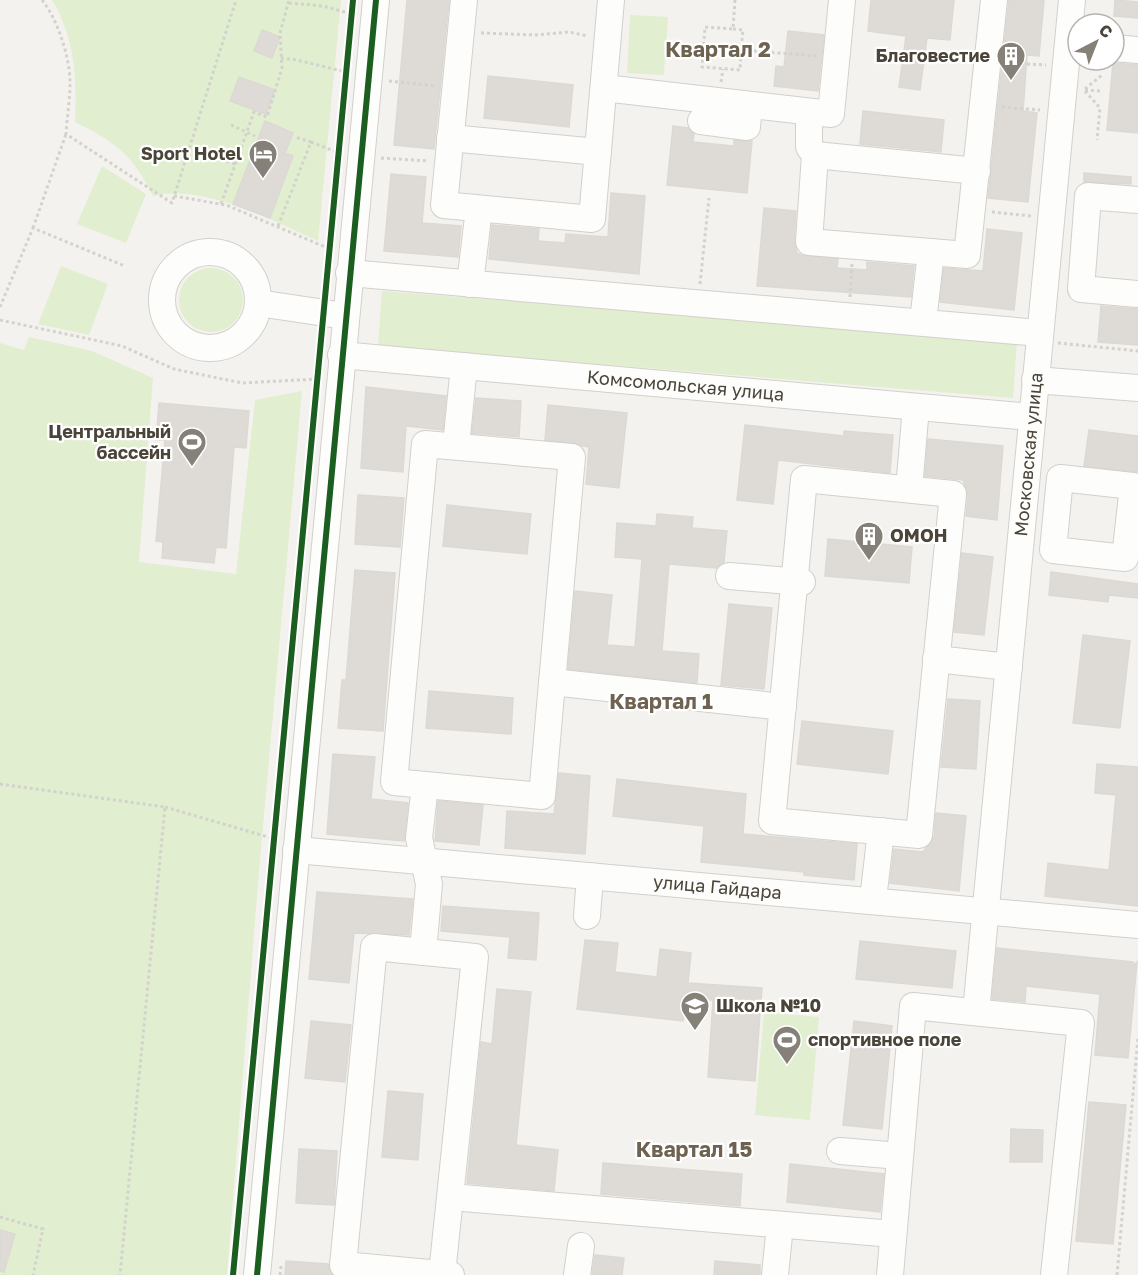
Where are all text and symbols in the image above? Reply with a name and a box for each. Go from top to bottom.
north arrow [1066,12,1126,72]
text: С [1095,20,1117,42]
district label: Квартал 2 [665,36,771,62]
building icon: Благовестие [995,40,1027,82]
place label: Благовестие [876,44,990,66]
hotel icon: Sport Hotel [247,138,279,180]
place label: Sport Hotel [141,142,242,164]
street label: Комсомольская улица [586,365,785,405]
street label: Московская улица [1009,371,1047,537]
place label: Центральный бассейн [48,420,171,463]
sports icon: Центральный бассейн [176,426,208,468]
building icon: ОМОН [853,520,885,562]
place label: ОМОН [890,524,947,546]
district label: Квартал 1 [609,688,713,714]
street label: улица Гайдара [652,870,783,903]
school or university icon: Школа №10 [679,990,711,1032]
place label: Школа №10 [716,994,821,1016]
sports icon: спортивное поле [771,1024,803,1066]
place label: спортивное поле [808,1028,962,1050]
district label: Квартал 15 [636,1136,752,1162]

